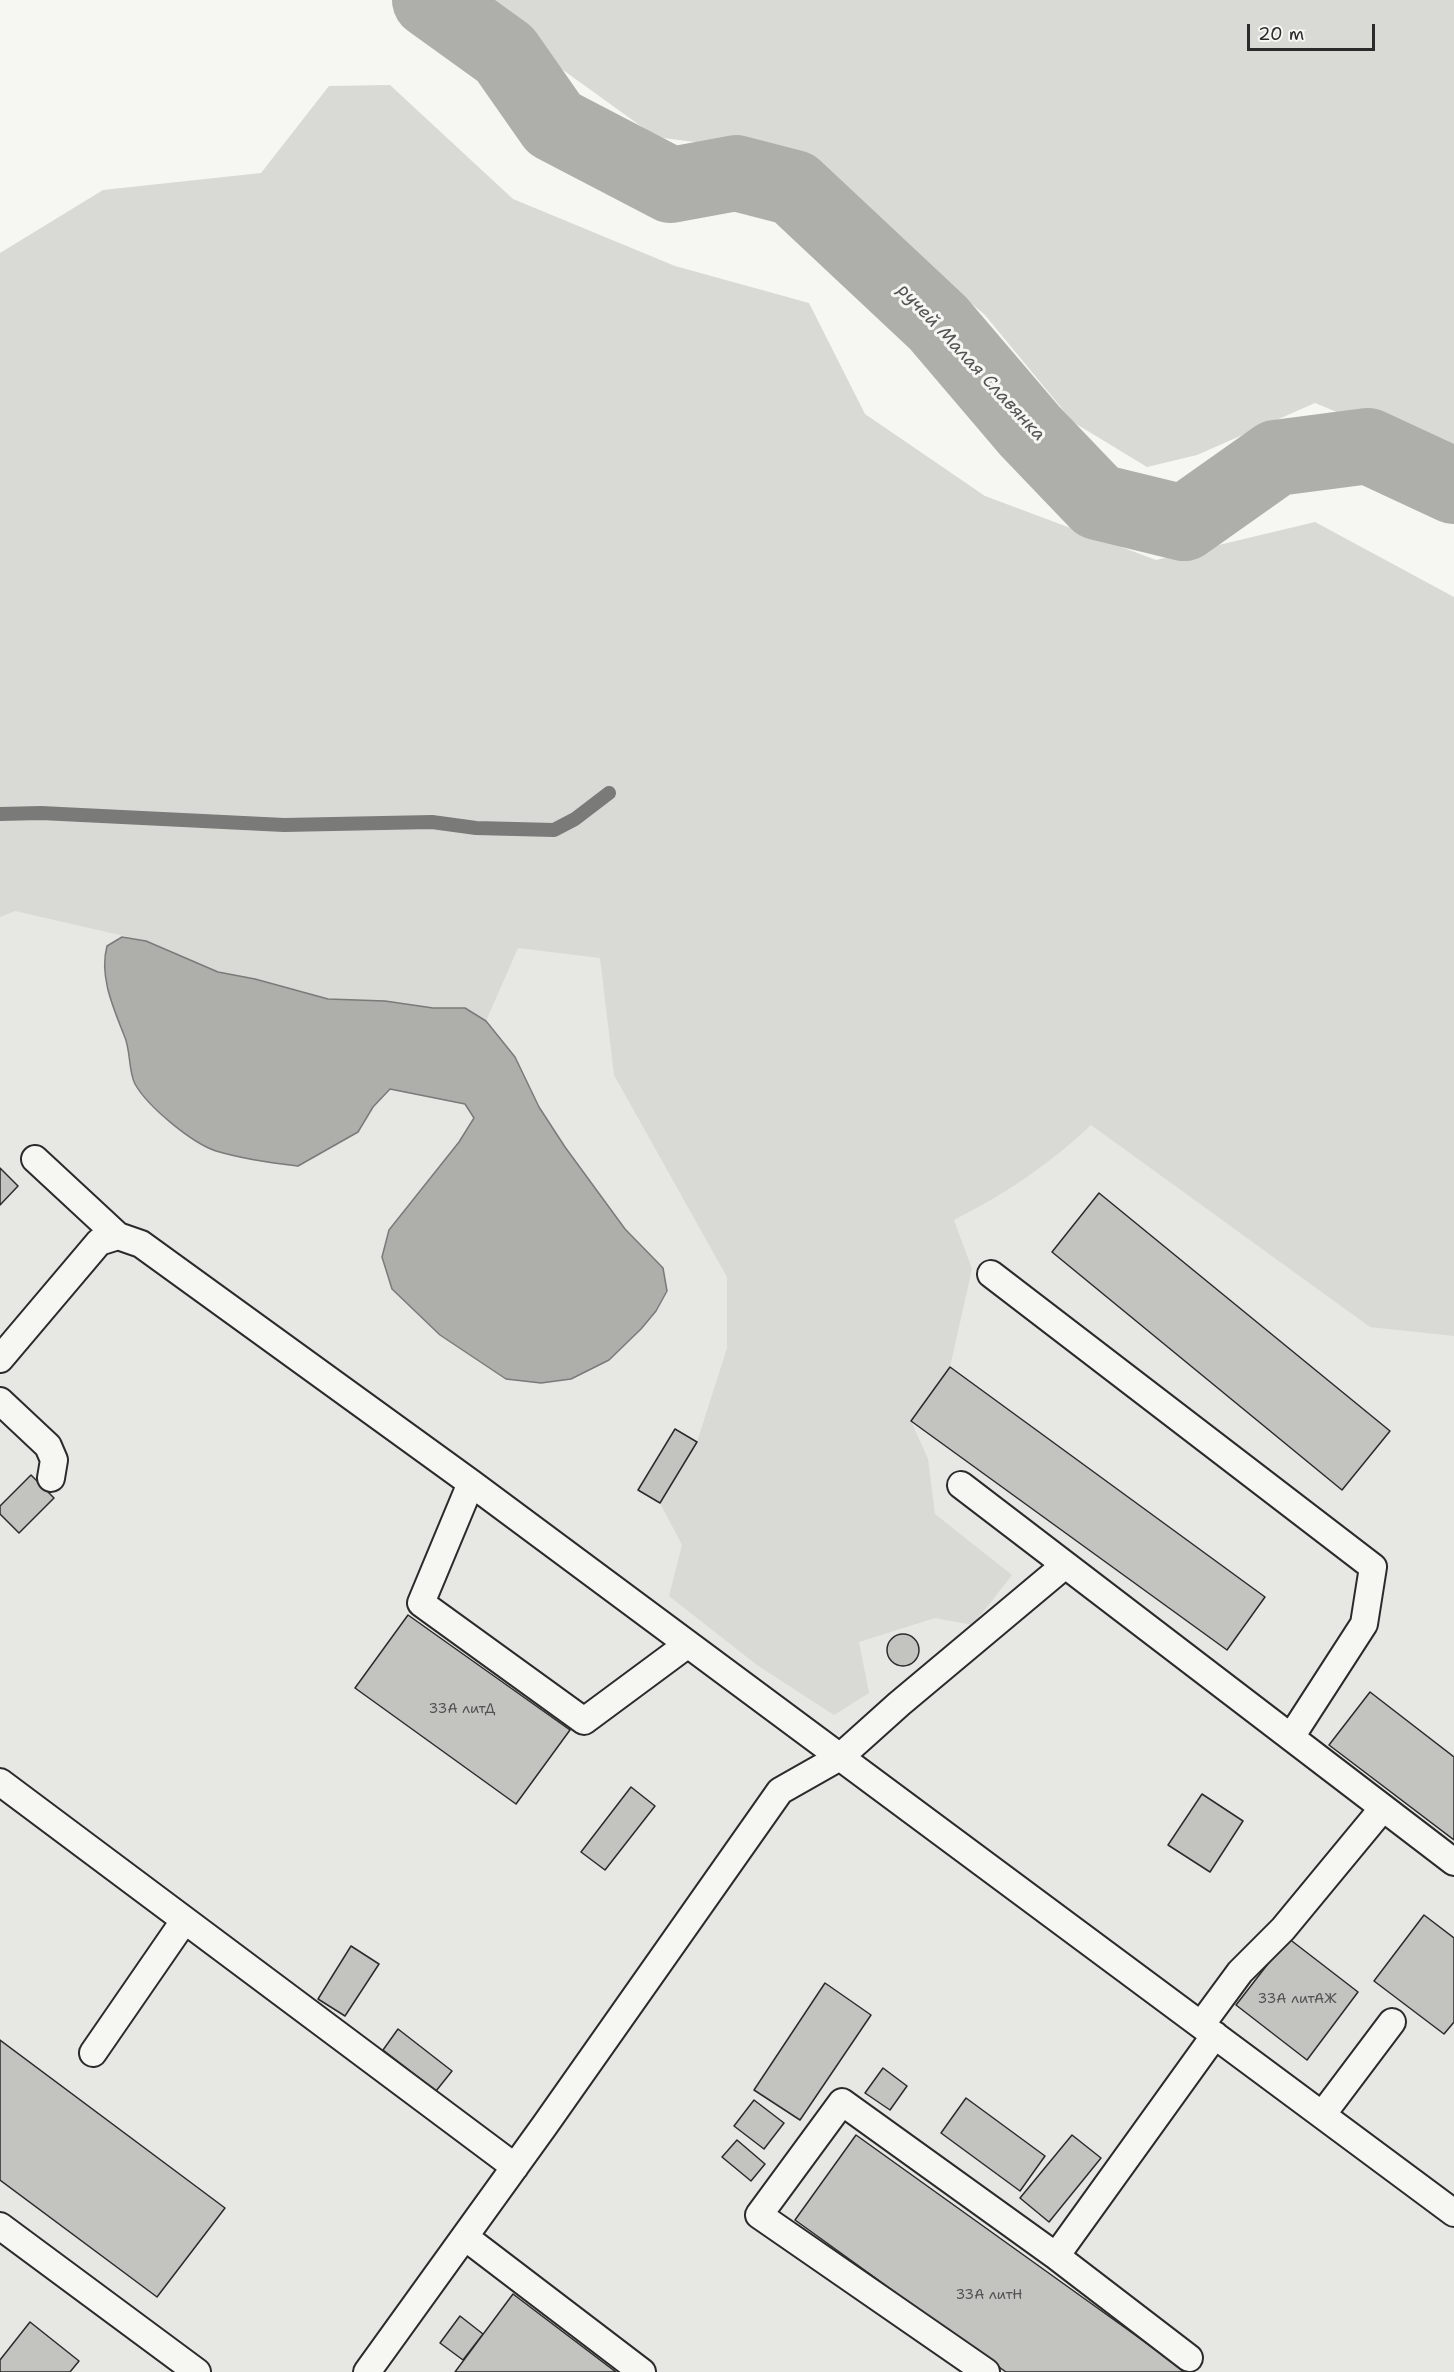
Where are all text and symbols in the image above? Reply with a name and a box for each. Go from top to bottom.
scale bar [1250,12,1378,50]
text: 20 m [1258,22,1304,46]
water label: ручей Малая Славянка [893,280,1049,446]
house number: 33А литД [429,1701,495,1717]
house number: 33А литАЖ [1258,1991,1336,2007]
house number: 33А литН [955,2287,1023,2303]

